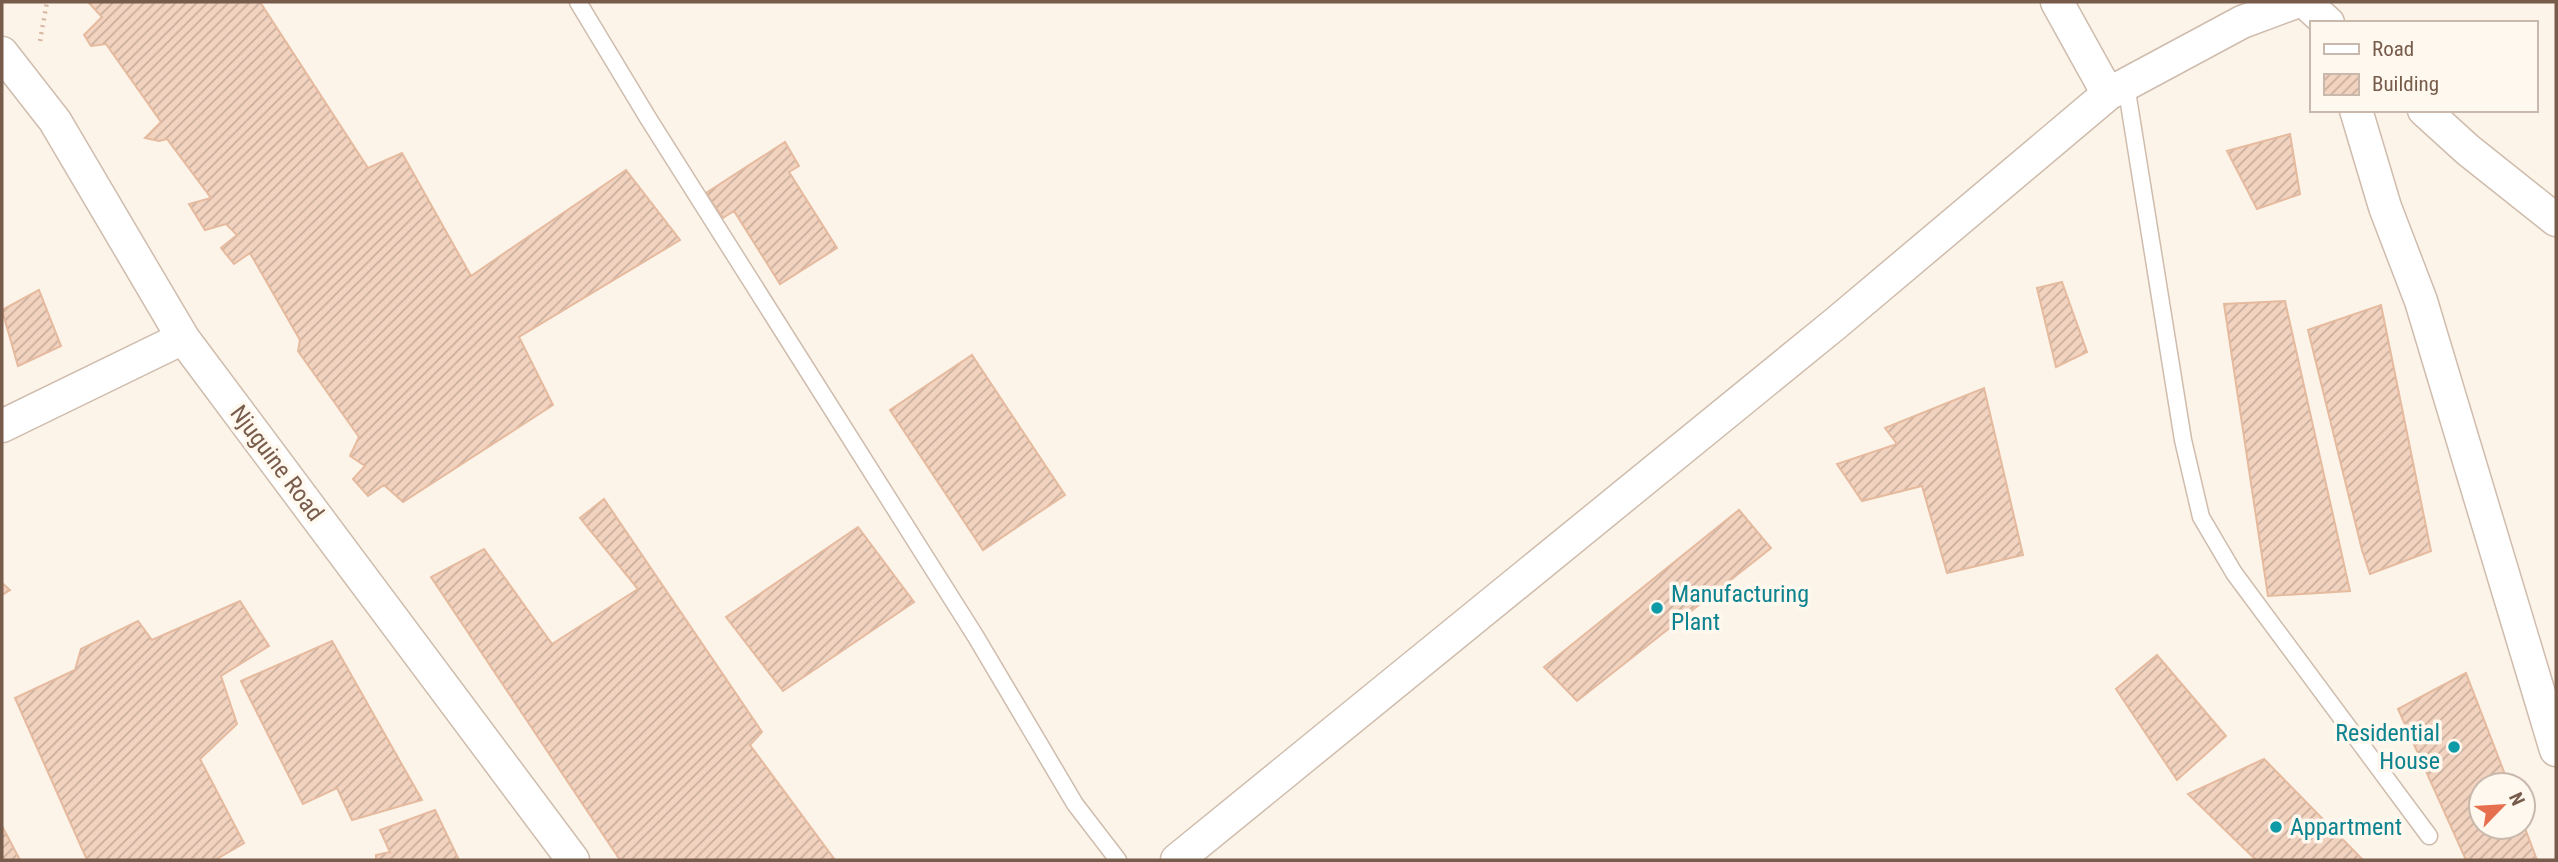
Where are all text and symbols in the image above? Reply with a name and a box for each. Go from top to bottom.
legend [2310,21,2537,112]
text: Road [2372,37,2414,61]
text: Building [2372,72,2439,96]
street label: Njuguine Road [224,400,330,526]
place label: Manufacturing Plant [1671,580,1809,636]
marker: Manufacturing Plant [1649,600,1665,616]
place label: Residential House [2335,719,2440,775]
marker: Residential House [2446,739,2462,755]
north arrow [2467,771,2537,841]
text: N [2504,789,2530,809]
place label: Appartment [2290,813,2402,841]
marker: Appartment [2268,819,2284,835]

